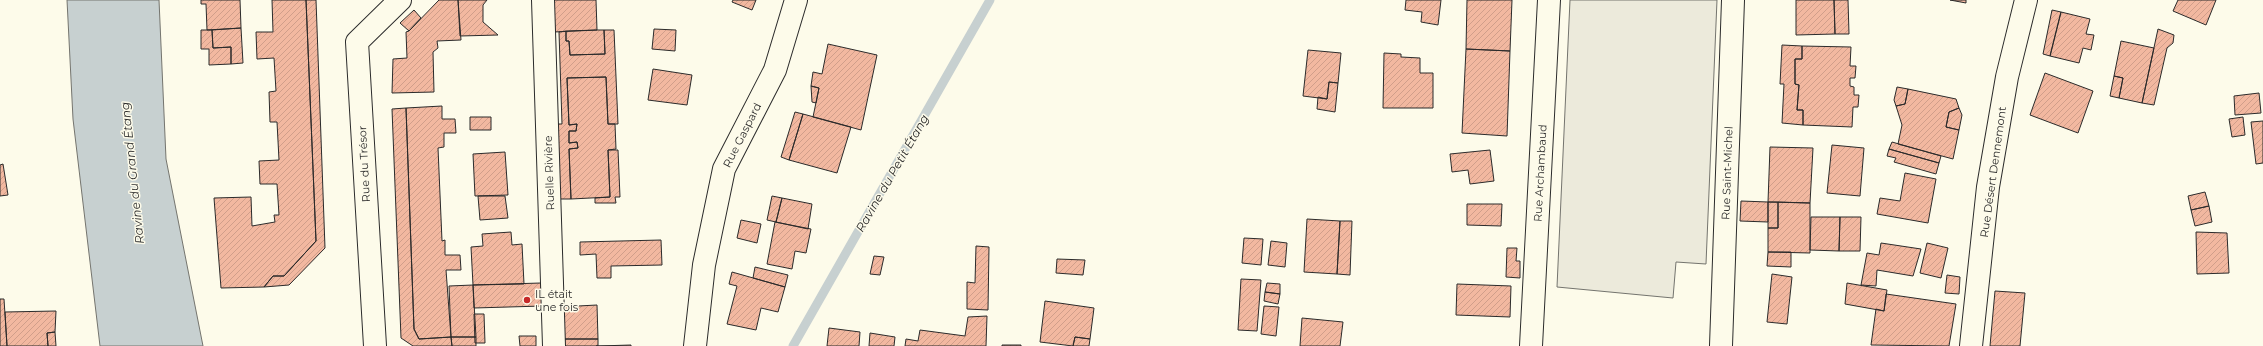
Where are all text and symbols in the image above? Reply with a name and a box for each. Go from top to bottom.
street label: Rue Gaspard [720,100,764,170]
water label: Ravine du Grand Étang [117,101,147,245]
street label: Rue Désert Dennemont [1977,105,2009,238]
water label: Ravine du Petit Étang [852,112,932,234]
street label: Rue Archambaud [1530,124,1550,222]
street label: Rue du Trésor [355,126,373,202]
street label: Rue Saint-Michel [1718,126,1736,220]
street label: Ruelle Rivière [541,135,557,211]
place label: IL était une fois [535,287,579,314]
marker: IL était une fois [522,295,532,305]

